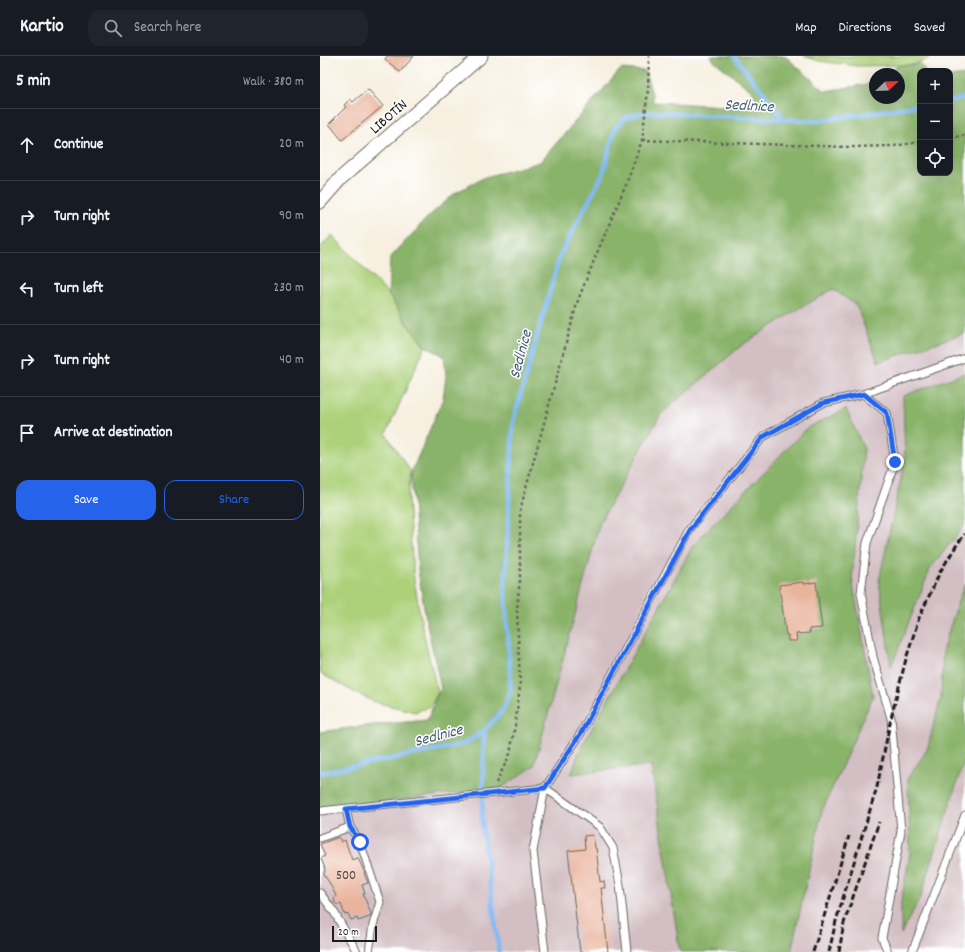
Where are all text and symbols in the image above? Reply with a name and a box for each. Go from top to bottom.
search box [88,10,368,46]
text: Kartio [20,14,64,41]
icon: search [102,17,124,39]
text: Search here [134,17,201,39]
text: Map [795,18,817,38]
text: Directions [839,18,892,38]
text: Saved [914,18,945,38]
north arrow [869,68,905,104]
map controls [917,68,953,176]
button: + [917,68,953,104]
text: 5 min [16,70,50,94]
text: Walk · 380 m [243,73,304,92]
water label: Sedlnice [724,94,775,119]
street label: LIBOTÍN [365,95,413,140]
button: − [917,104,953,140]
icon: ahead [16,134,38,156]
text: Continue [54,134,103,156]
text: 20 m [279,135,304,154]
button: locate [917,140,953,176]
icon: right [16,206,38,228]
text: Turn right [54,206,110,228]
text: 90 m [279,207,304,226]
icon: left [16,278,38,300]
text: Turn left [54,278,103,300]
text: 230 m [274,279,304,298]
water label: Sedlnice [504,327,539,381]
icon: right [16,350,38,372]
text: Turn right [54,350,110,372]
text: 40 m [280,351,304,370]
icon: arrive [16,422,38,444]
text: Arrive at destination [54,422,172,444]
route end [886,453,904,471]
button: Save [16,480,156,520]
button: Share [164,480,304,520]
water label: Sedlnice [412,719,466,754]
route start [351,833,369,851]
house number: 500 [336,867,356,886]
scale bar [332,924,377,943]
text: 20 m [338,925,359,941]

